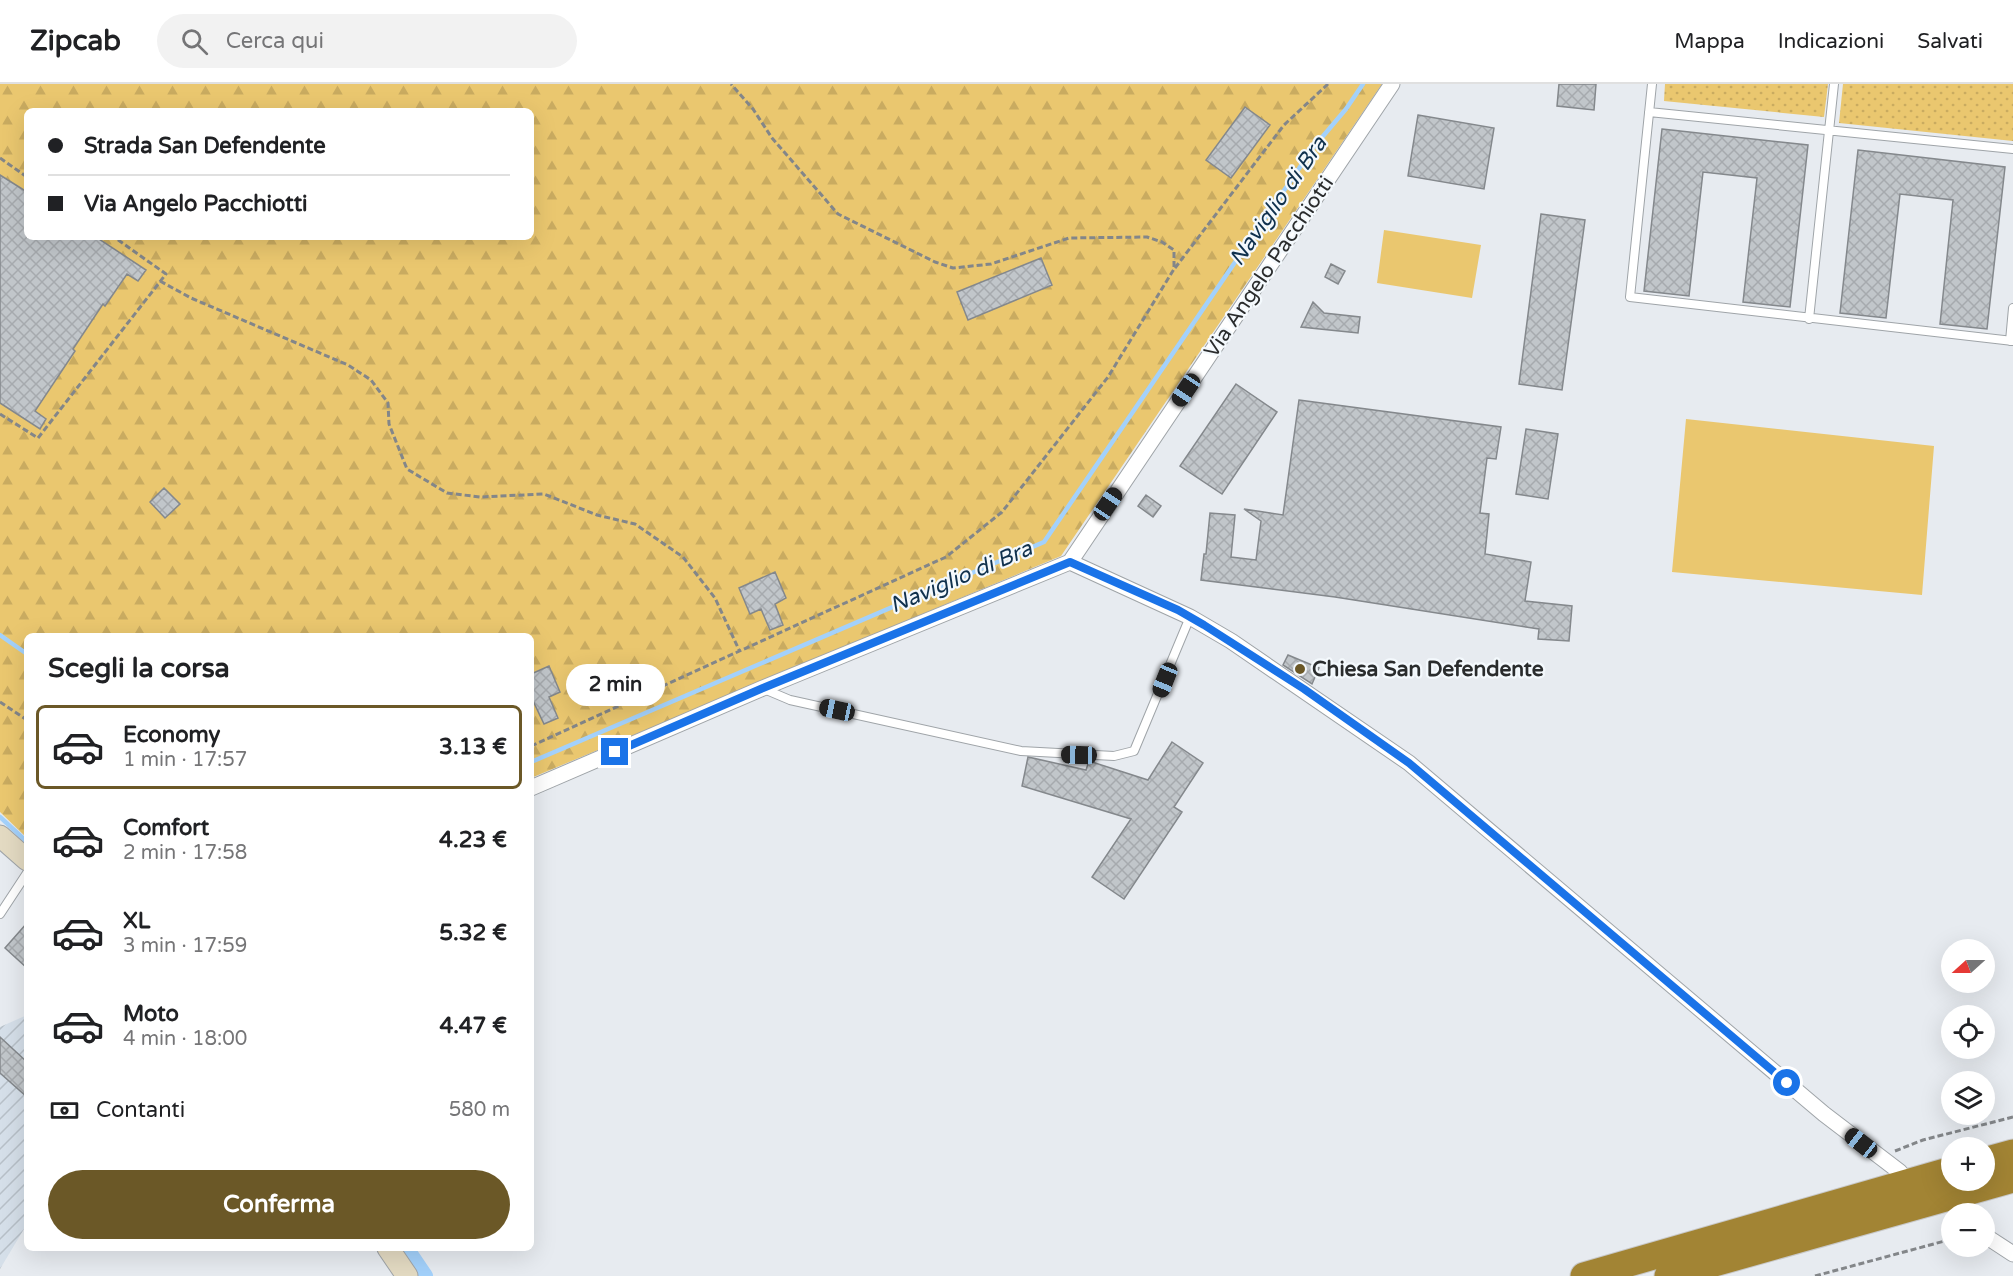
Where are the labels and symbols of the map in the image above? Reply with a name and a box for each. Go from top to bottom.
water label: Naviglio di Bra [1224,131,1333,271]
street label: Via Angelo Pacchiotti [1199,172,1339,362]
car [1168,370,1204,410]
car [1090,484,1126,524]
water label: Naviglio di Bra [886,535,1037,619]
place label: Chiesa San Defendente [1312,657,1544,682]
car [1150,660,1180,700]
marker: Chiesa San Defendente [1293,662,1307,676]
callout: 2 min [566,665,664,707]
car [818,697,856,723]
route end [601,738,628,765]
car [1061,746,1097,764]
north arrow [1941,939,1995,993]
route start [1773,1069,1800,1096]
car [1841,1125,1881,1161]

